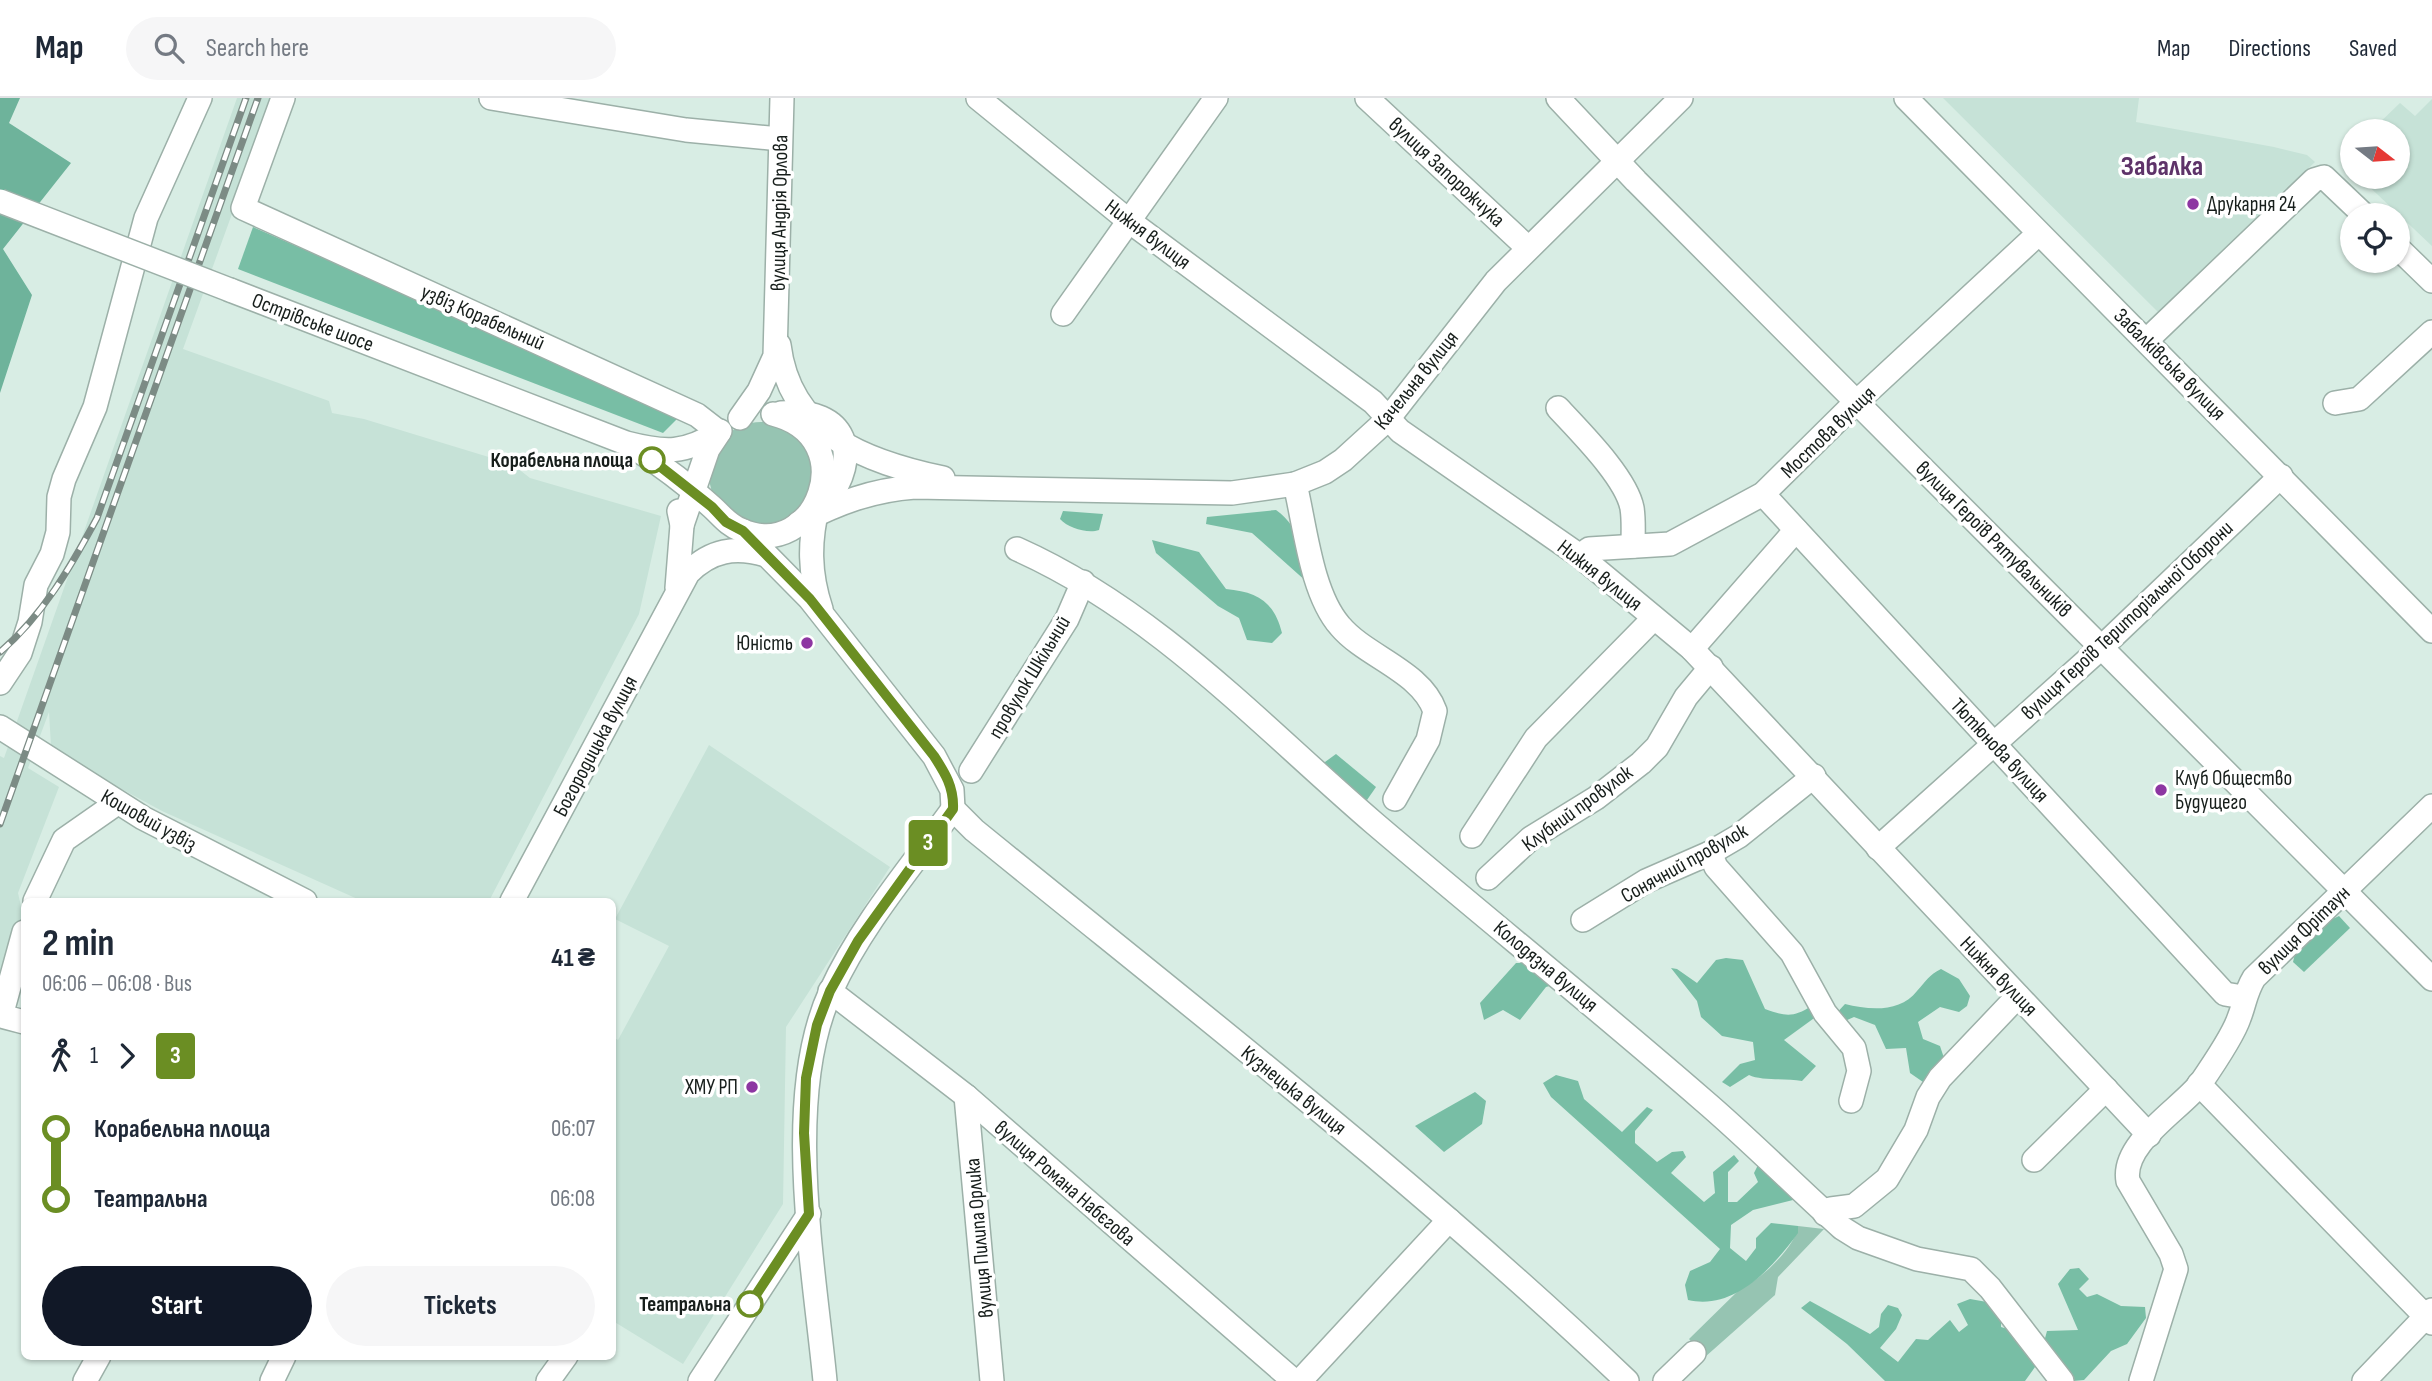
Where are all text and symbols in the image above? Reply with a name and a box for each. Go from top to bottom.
search box [126,17,616,80]
text: Map [35,28,84,68]
icon: search [150,29,188,67]
text: Search here [206,33,309,64]
text: Map [2157,34,2190,63]
text: Directions [2228,34,2311,63]
text: Saved [2349,34,2397,63]
street label: вулиця Запорожчука [1384,112,1510,232]
north arrow [2340,119,2410,189]
map controls [2340,119,2410,273]
street label: вулиця Андрія Орлова [766,135,793,291]
district label: Забалка [2121,150,2203,183]
place label: Друкарня 24 [2207,192,2296,217]
street label: Нижня вулиця [1100,194,1196,275]
marker: Друкарня 24 [2185,196,2201,212]
button: locate [2340,203,2410,273]
street label: узвіз Корабельний [417,279,549,356]
street label: Острівське шосе [248,288,377,357]
street label: Забалківська вулиця [2109,303,2231,425]
street label: Качельна вулиця [1369,326,1464,435]
street label: Мостова вулиця [1776,381,1881,484]
marker: Корабельна площа [639,447,665,473]
place label: Корабельна площа [490,448,633,473]
street label: вулиця Героїв Рятувальників [1910,456,2077,623]
street label: вулиця Героїв Територіальної Оборони [2016,516,2238,725]
street label: Нижня вулиця [1552,534,1647,616]
street label: провулок Шкільний [983,611,1076,743]
place label: Юність [736,631,793,656]
marker: Юність [799,635,815,651]
street label: Богородицька вулиця [548,672,643,821]
street label: Тютюнова вулиця [1945,693,2054,808]
street label: Клубний провулок [1517,760,1637,857]
place label: Клуб Общество Будущего [2175,766,2292,815]
marker: Клуб Общество Будущего [2153,782,2169,798]
street label: Кошовий узвіз [97,784,201,857]
street label: Сонячний провулок [1617,818,1752,909]
line badge: 3 [905,820,951,866]
text: 3 [923,828,933,857]
street label: вулиця Фрітаун [2253,881,2355,980]
street label: Колодязна вулиця [1488,915,1603,1017]
text: 2 min [42,921,114,966]
street label: Нижня вулиця [1955,931,2043,1021]
text: 41 ₴ [551,943,595,974]
text: 06:06 – 06:08 · Bus [42,970,192,998]
icon: walk [42,1037,80,1075]
icon: forward [108,1037,146,1075]
street label: Кузнецька вулиця [1236,1040,1351,1140]
text: 3 [170,1041,181,1070]
text: 1 [90,1042,98,1070]
place label: ХМУ РП [684,1075,738,1100]
marker: ХМУ РП [744,1079,760,1095]
text: Корабельна площа [94,1114,271,1145]
text: 06:07 [551,1115,595,1143]
street label: вулиця Романа Набєгова [989,1115,1140,1251]
street label: вулиця Пилипа Орлика [960,1157,999,1319]
text: Театральна [94,1184,208,1215]
text: 06:08 [550,1185,595,1213]
button: Start [42,1266,312,1346]
button: Tickets [326,1266,595,1346]
marker: Театральна [737,1291,763,1317]
place label: Театральна [639,1292,731,1317]

